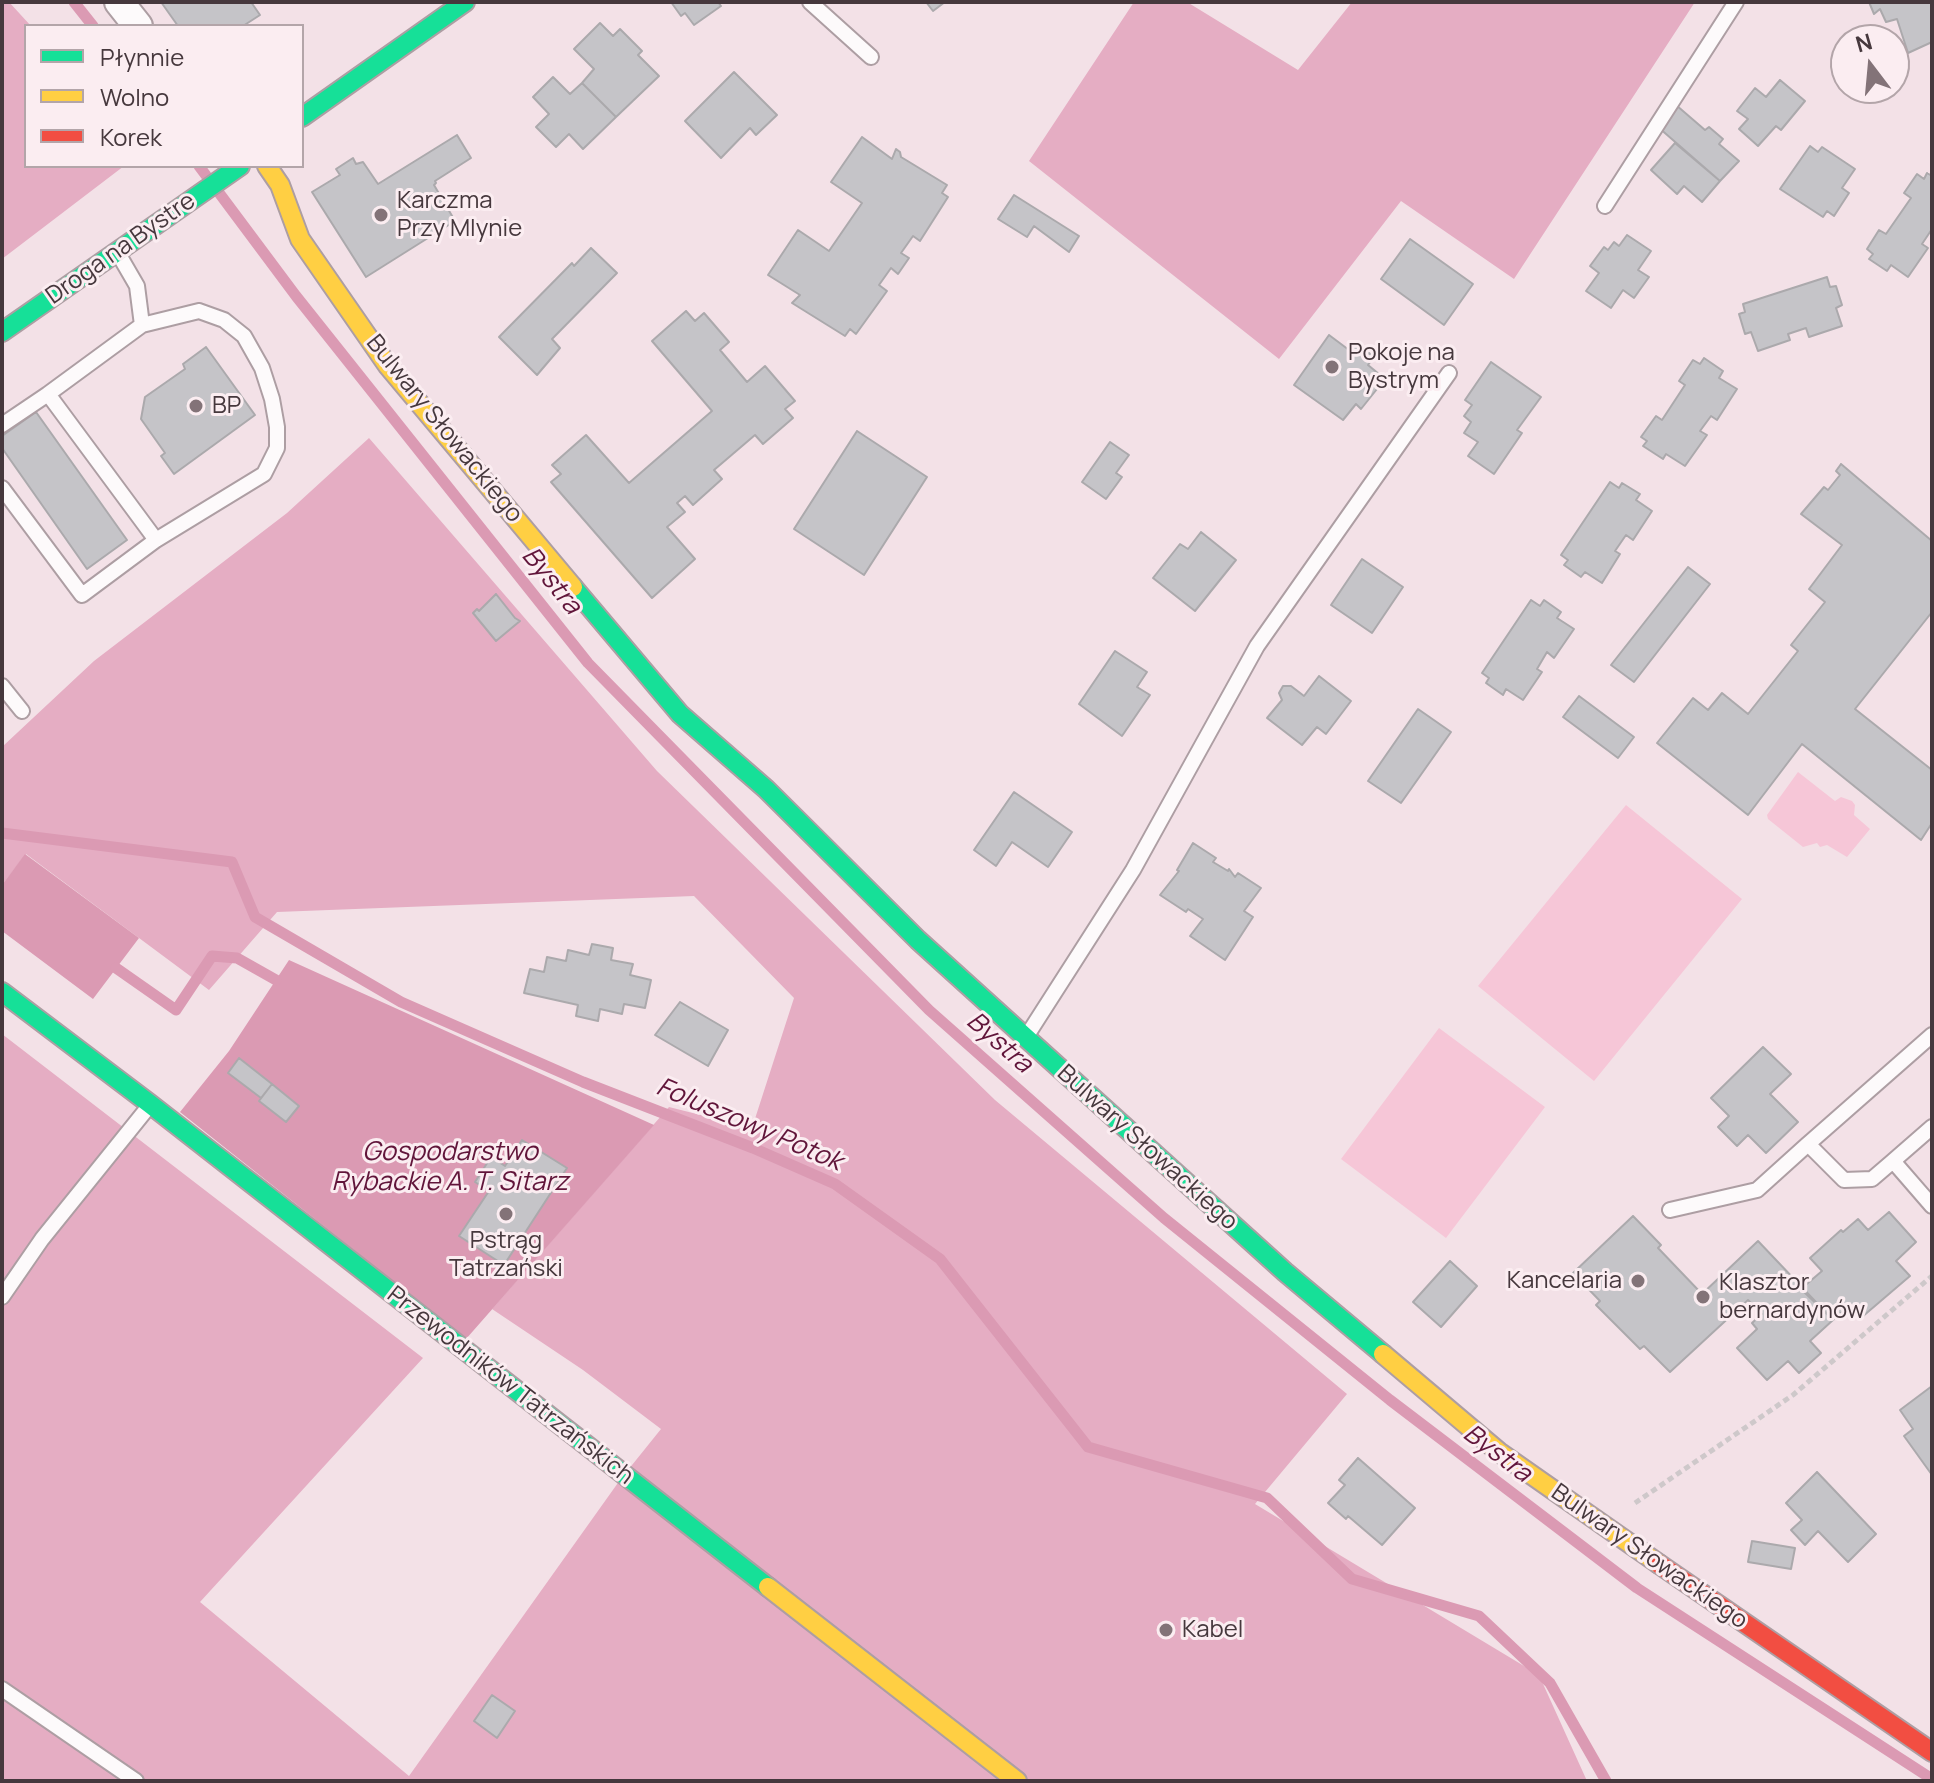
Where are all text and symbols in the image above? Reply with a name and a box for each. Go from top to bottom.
legend [24,24,304,168]
north arrow [1830,24,1910,104]
text: N [1852,26,1876,59]
text: Płynnie [100,40,184,73]
text: Wolno [100,80,169,113]
text: Korek [100,120,162,153]
street label: Droga na Bystre [41,187,201,311]
place label: Karczma Przy Mlynie [397,187,522,243]
marker: Karczma Przy Mlynie [372,206,390,224]
street label: Bulwary Słowackiego [360,329,528,529]
place label: Pokoje na Bystrym [1348,339,1455,395]
marker: Pokoje na Bystrym [1323,358,1341,376]
place label: BP [212,392,241,420]
marker: BP [187,397,205,415]
water label: Bystra [515,541,587,621]
water label: Bystra [960,1006,1038,1080]
street label: Bulwary Słowackiego [1051,1059,1243,1237]
water label: Foluszowy Potok [651,1072,847,1178]
water label: Gospodarstwo Rybackie A. T. Sitarz [332,1137,568,1198]
marker: Pstrąg Tatrzański [497,1205,515,1223]
place label: Pstrąg Tatrzański [449,1227,563,1283]
place label: Kancelaria [1507,1267,1622,1295]
place label: Klasztor bernardynów [1719,1269,1865,1325]
marker: Kancelaria [1629,1272,1647,1290]
street label: Przewodników Tatrzańskich [381,1281,639,1491]
marker: Klasztor bernardynów [1694,1288,1712,1306]
water label: Bystra [1457,1418,1537,1490]
street label: Bulwary Słowackiego [1545,1478,1753,1636]
place label: Kabel [1182,1616,1243,1644]
marker: Kabel [1157,1621,1175,1639]

